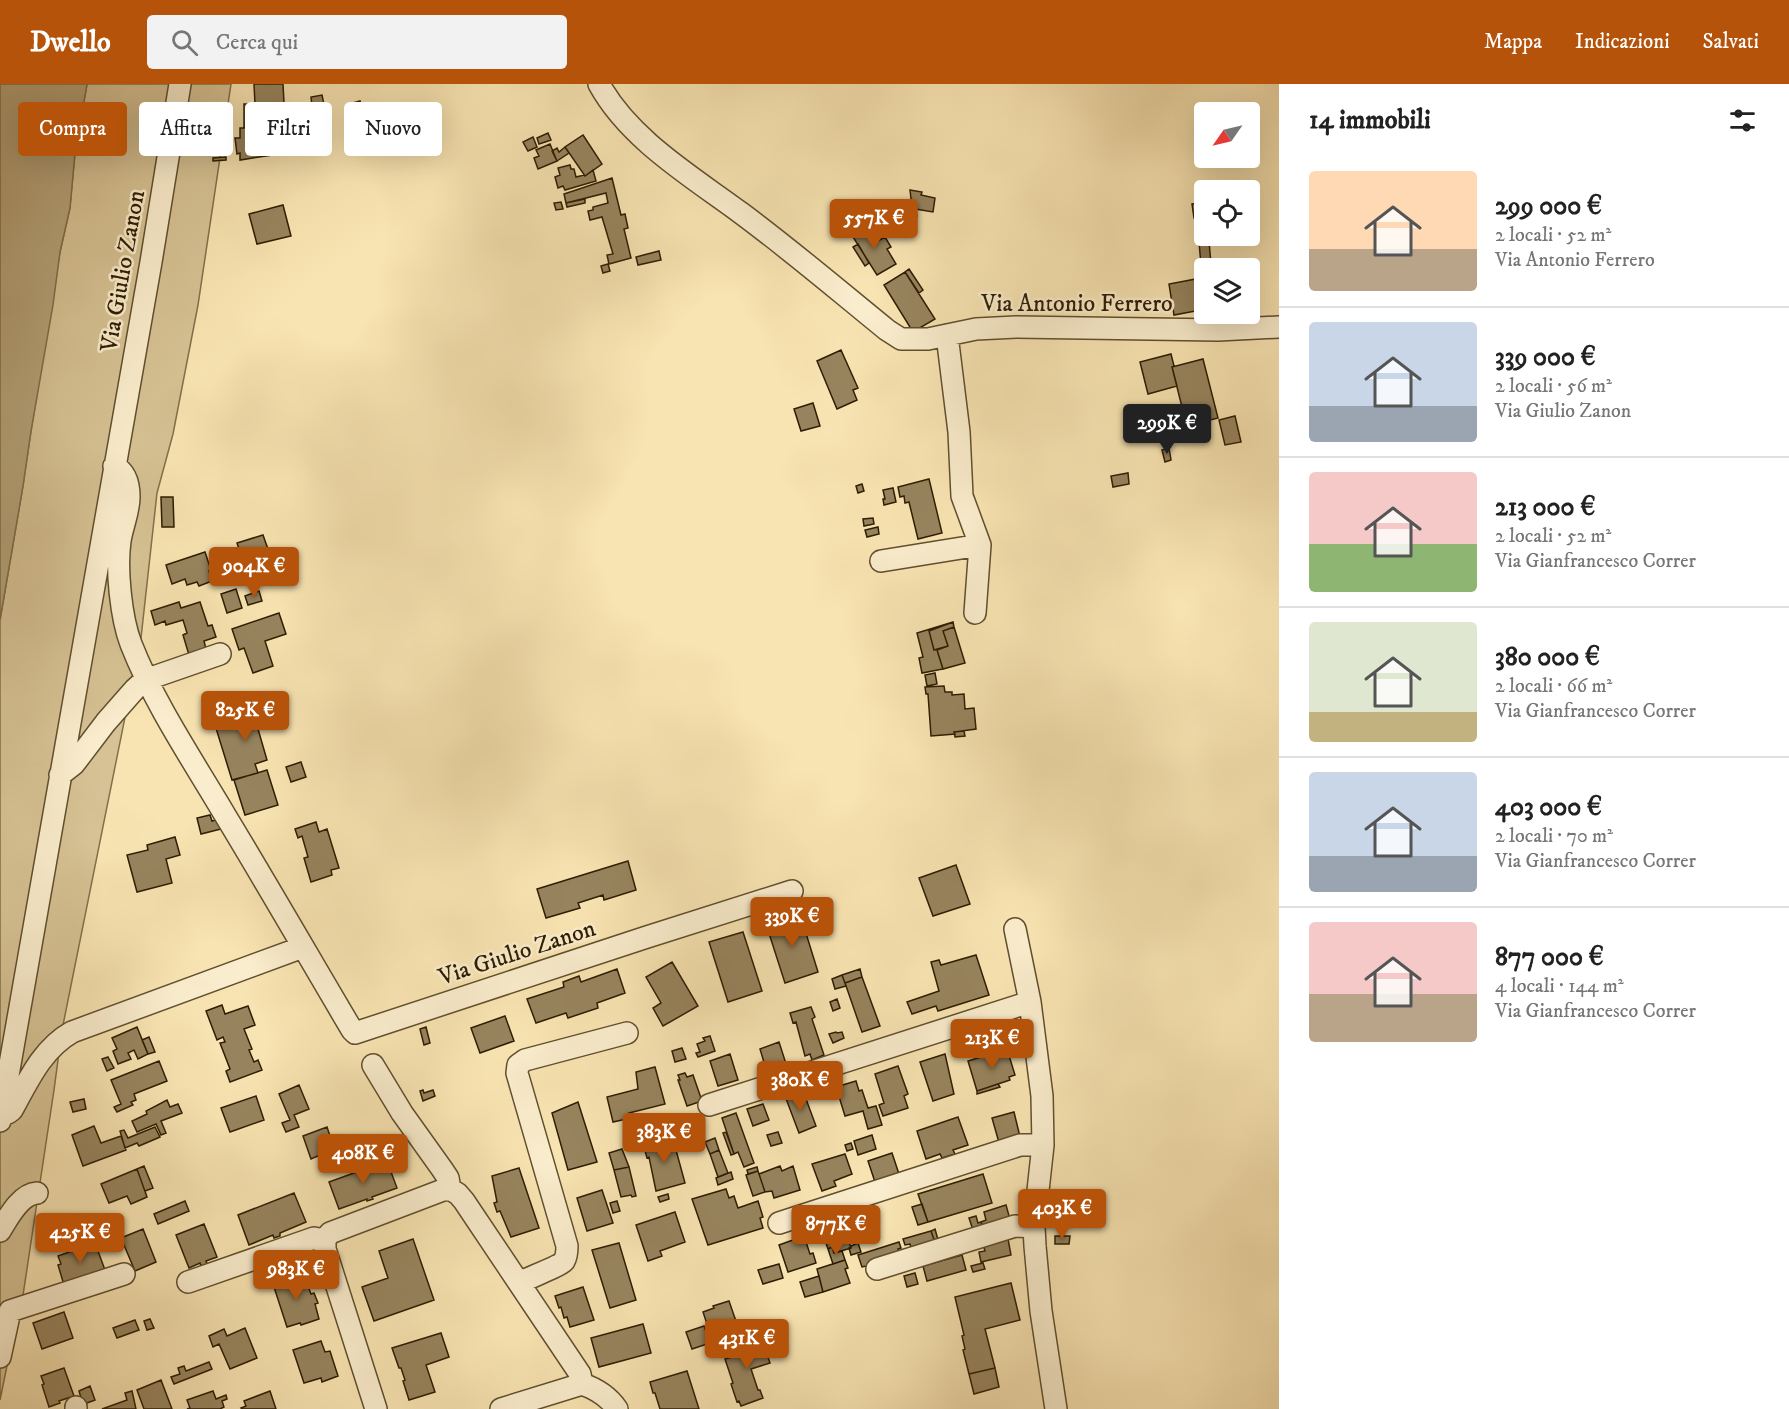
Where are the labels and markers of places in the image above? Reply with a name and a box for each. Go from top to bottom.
pin: 557K € [825,199,923,250]
pin: 299K € [1118,404,1216,455]
pin: 904K € [205,547,303,598]
pin: 825K € [196,691,294,742]
pin: 339K € [743,897,841,948]
pin: 213K € [943,1019,1041,1070]
pin: 380K € [751,1061,849,1112]
pin: 383K € [615,1113,713,1164]
pin: 408K € [314,1134,412,1185]
pin: 403K € [1013,1189,1111,1240]
pin: 877K € [787,1205,885,1256]
pin: 425K € [31,1213,129,1264]
pin: 983K € [247,1250,345,1301]
pin: 431K € [698,1319,796,1370]

